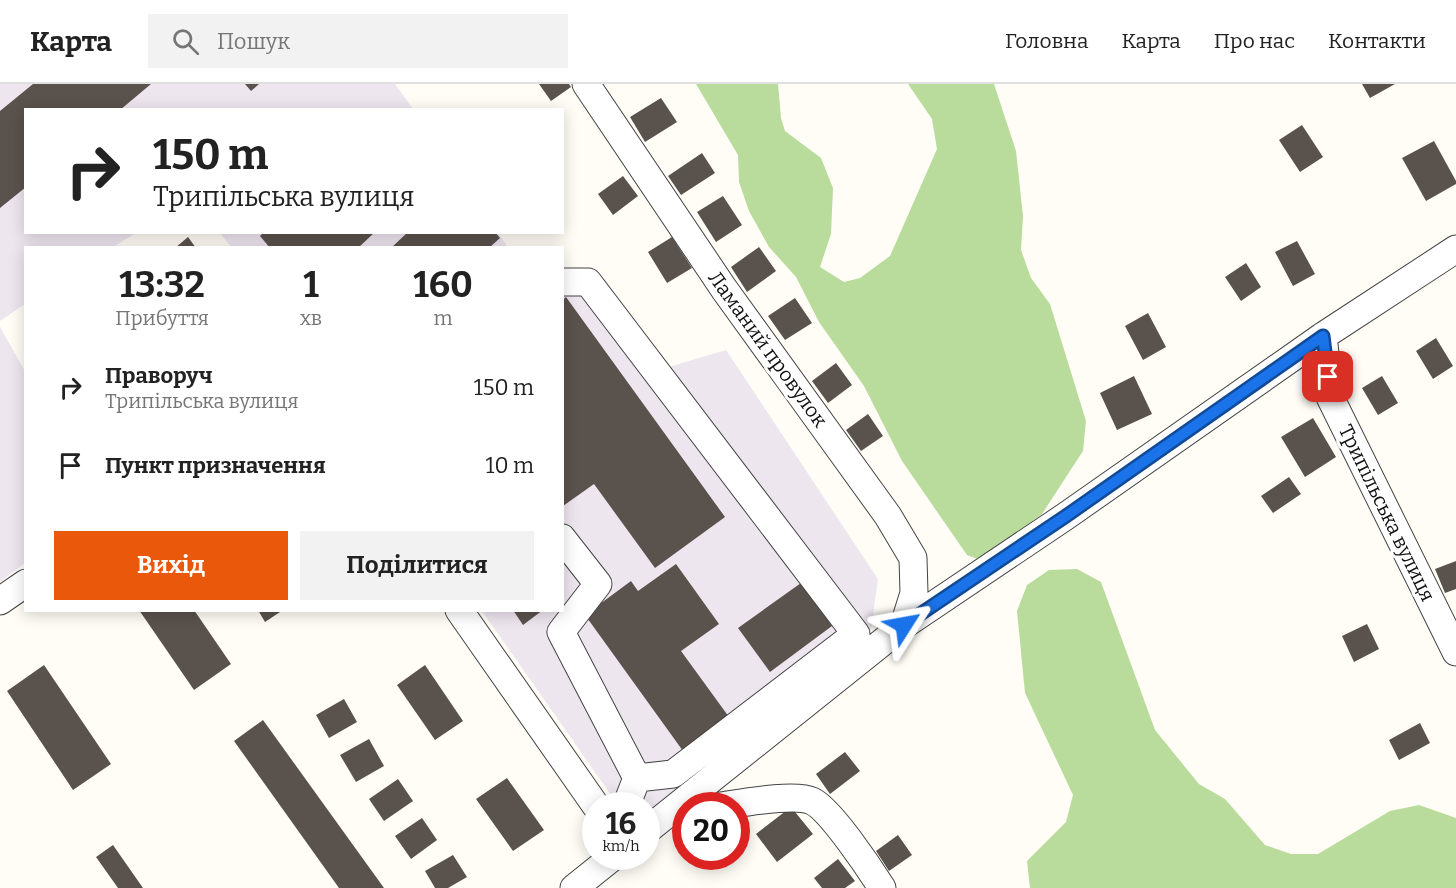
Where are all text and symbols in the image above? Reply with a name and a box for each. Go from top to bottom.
search box [148,14,568,68]
text: Карта [30,25,112,58]
icon: search [169,25,202,58]
text: Пошук [217,28,290,55]
text: Головна [1005,28,1089,54]
text: Карта [1122,28,1181,54]
text: Про нас [1214,28,1295,54]
text: Контакти [1328,28,1426,54]
text: 150 m [153,130,268,180]
icon: right [54,132,132,210]
text: Трипільська вулиця [153,181,414,213]
text: 13:32 [119,263,205,307]
text: 1 [303,263,319,307]
text: 160 [413,263,473,307]
street label: Ламаний провулок [703,266,833,432]
text: Прибуття [115,306,209,330]
text: хв [300,306,322,330]
text: m [433,306,453,330]
pin [1302,351,1353,402]
icon: arrive [1311,360,1344,393]
text: Праворуч [105,362,213,389]
icon: right [54,371,87,404]
text: 150 m [474,374,534,401]
text: Трипільська вулиця [105,389,299,413]
street label: Трипільська вулиця [1334,421,1440,605]
icon: arrive [54,449,87,482]
text: Пункт призначення [105,452,326,479]
text: 10 m [486,452,534,479]
button: Вихід [54,531,288,600]
button: Поділитися [300,531,534,600]
position arrow [872,593,936,657]
speed limit sign: 20 [672,792,750,870]
text: 16 [606,806,636,842]
text: km/h [602,837,640,855]

